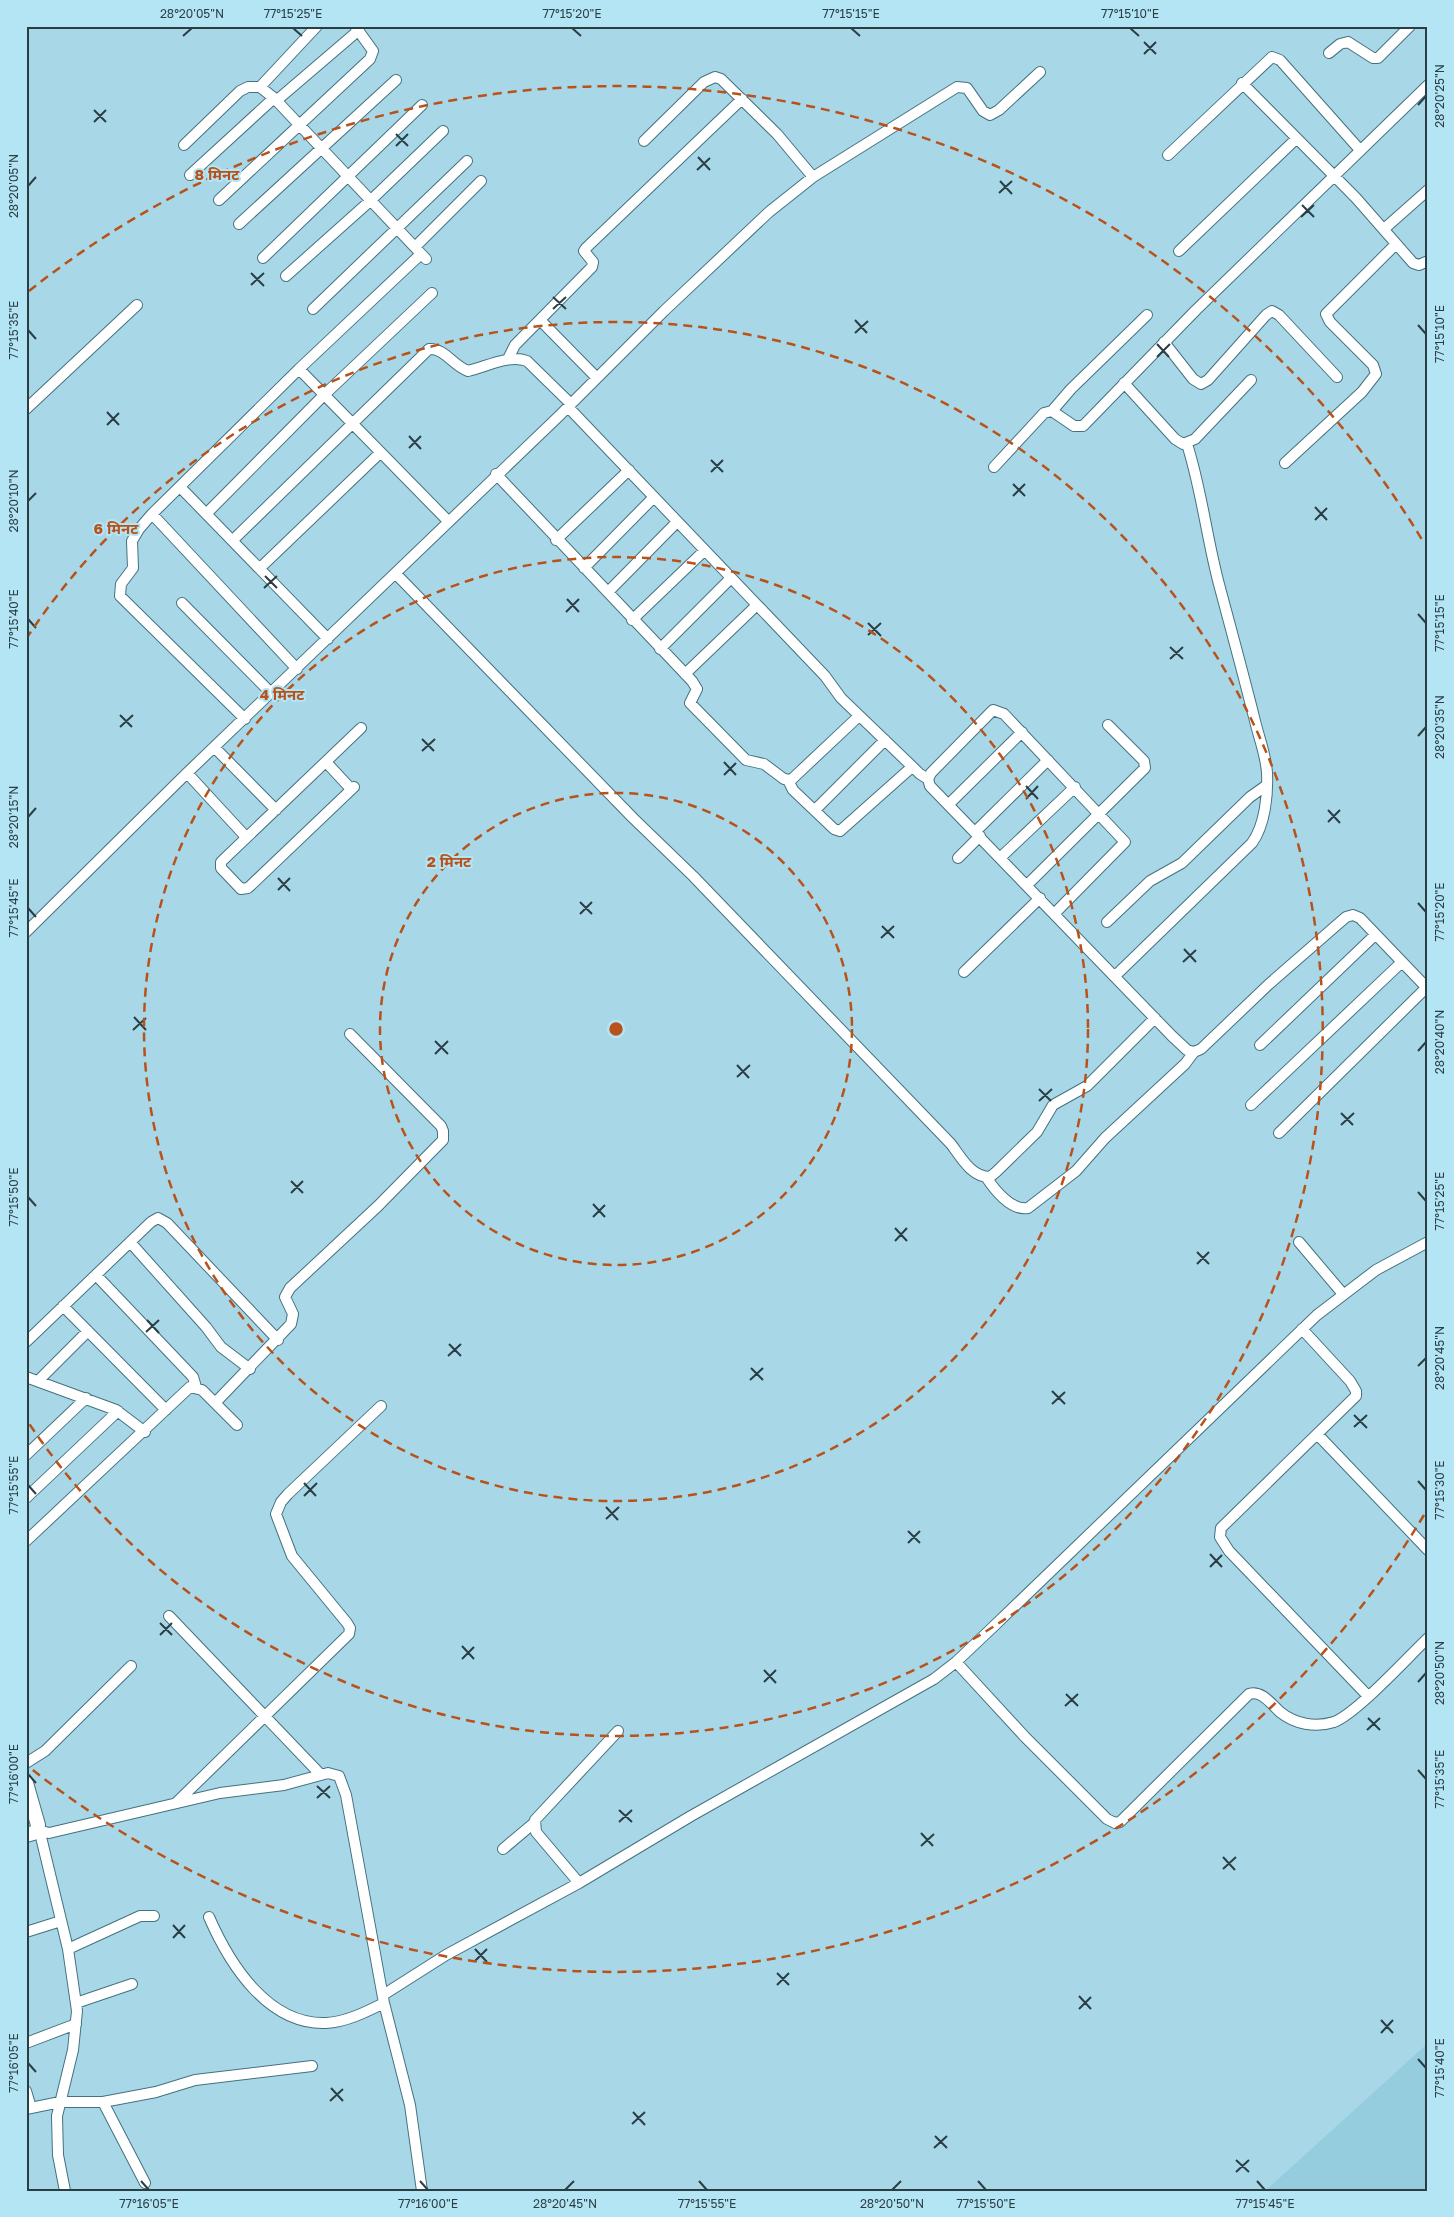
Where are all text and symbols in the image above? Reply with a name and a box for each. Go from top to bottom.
text: 28°20'05"N [160,6,224,21]
text: 77°15'25"E [264,6,322,21]
text: 77°15'20"E [542,6,602,21]
text: 77°15'15"E [822,6,880,21]
text: 77°15'10"E [1101,6,1159,21]
text: 28°20'25"N [1432,64,1447,128]
text: 28°20'05"N [6,154,21,218]
text: 8 मिनट [195,165,240,183]
text: 77°15'35"E [6,301,21,359]
text: 77°15'10"E [1432,305,1447,363]
text: 28°20'10"N [6,469,21,533]
text: 6 मिनट [94,519,139,537]
text: 77°15'40"E [6,589,21,649]
text: 77°15'15"E [1432,594,1447,652]
text: 4 मिनट [260,685,305,703]
text: 28°20'35"N [1432,695,1447,759]
text: 28°20'15"N [6,786,21,848]
text: 2 मिनट [427,852,472,870]
text: 77°15'45"E [6,878,21,938]
text: 77°15'20"E [1432,882,1447,942]
text: 28°20'40"N [1432,1010,1447,1074]
centre of rings [607,1020,625,1038]
text: 77°15'50"E [6,1167,21,1227]
text: 77°15'25"E [1432,1172,1447,1230]
text: 28°20'45"N [1432,1326,1447,1390]
text: 77°15'55"E [6,1456,21,1514]
text: 77°15'30"E [1432,1460,1447,1520]
text: 28°20'50"N [1432,1641,1447,1705]
text: 77°16'00"E [6,1744,21,1804]
text: 77°15'35"E [1432,1750,1447,1808]
text: 77°16'05"E [6,2033,21,2093]
text: 77°15'40"E [1432,2038,1447,2098]
text: 77°16'05"E [119,2196,179,2211]
text: 77°16'00"E [398,2196,458,2211]
text: 28°20'45"N [533,2196,597,2211]
text: 77°15'55"E [678,2196,736,2211]
text: 28°20'50"N [860,2196,924,2211]
text: 77°15'50"E [956,2196,1016,2211]
text: 77°15'45"E [1235,2196,1295,2211]

